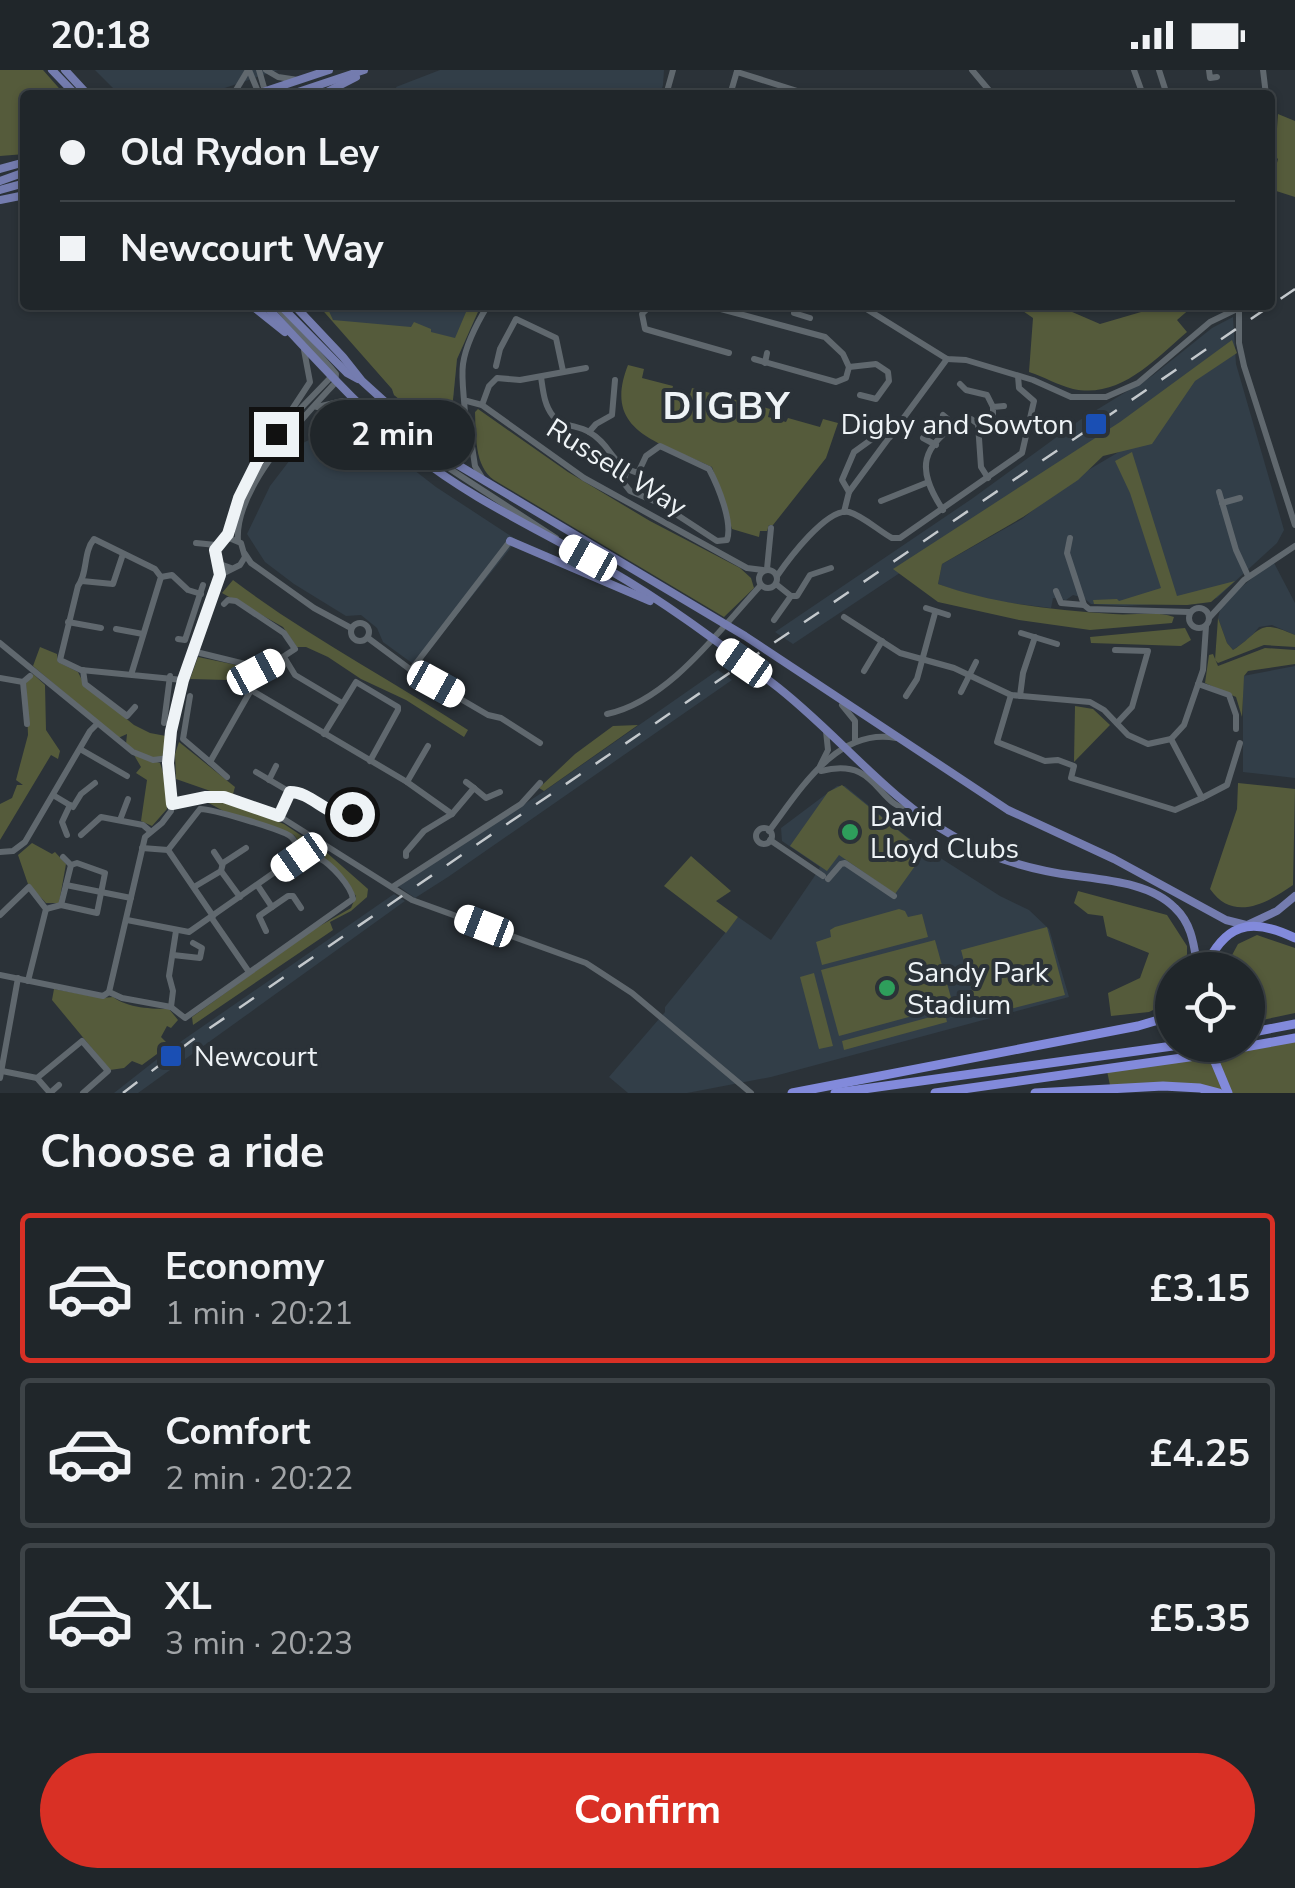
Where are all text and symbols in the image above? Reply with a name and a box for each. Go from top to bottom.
text: 20:18 [50,10,151,61]
text: Old Rydon Ley [120,127,379,178]
text: Newcourt Way [120,223,384,274]
district label: DIGBY [662,381,792,432]
callout: 2 min [311,399,476,469]
place label: Digby and Sowton [841,406,1074,444]
street label: Russell Way [539,410,694,526]
marker: Digby and Sowton [1083,411,1109,437]
route end [254,412,299,457]
text: 2 min [351,413,434,456]
car [554,530,622,586]
car [711,634,777,692]
car [222,645,290,699]
car [402,656,470,712]
route start [330,792,375,837]
place label: David Lloyd Clubs [870,798,1019,868]
marker: David Lloyd Clubs [839,821,861,843]
car [266,828,332,886]
car [451,901,517,951]
map controls [1155,952,1265,1062]
button: locate [1155,952,1265,1062]
place label: Sandy Park Stadium [907,954,1050,1024]
marker: Sandy Park Stadium [876,977,898,999]
place label: Newcourt [194,1038,318,1076]
marker: Newcourt [158,1043,184,1069]
text: Choose a ride [40,1122,325,1183]
text: Economy [165,1241,324,1292]
icon: car [45,1243,135,1333]
text: £3.15 [1149,1263,1250,1314]
text: 1 min · 20:21 [165,1292,353,1335]
text: Comfort [165,1406,310,1457]
icon: car [45,1408,135,1498]
text: £4.25 [1149,1428,1250,1479]
text: 2 min · 20:22 [165,1457,353,1500]
text: XL [165,1571,212,1622]
icon: car [45,1573,135,1663]
text: £5.35 [1149,1593,1250,1644]
text: 3 min · 20:23 [165,1622,353,1665]
button: Confirm [40,1753,1255,1868]

